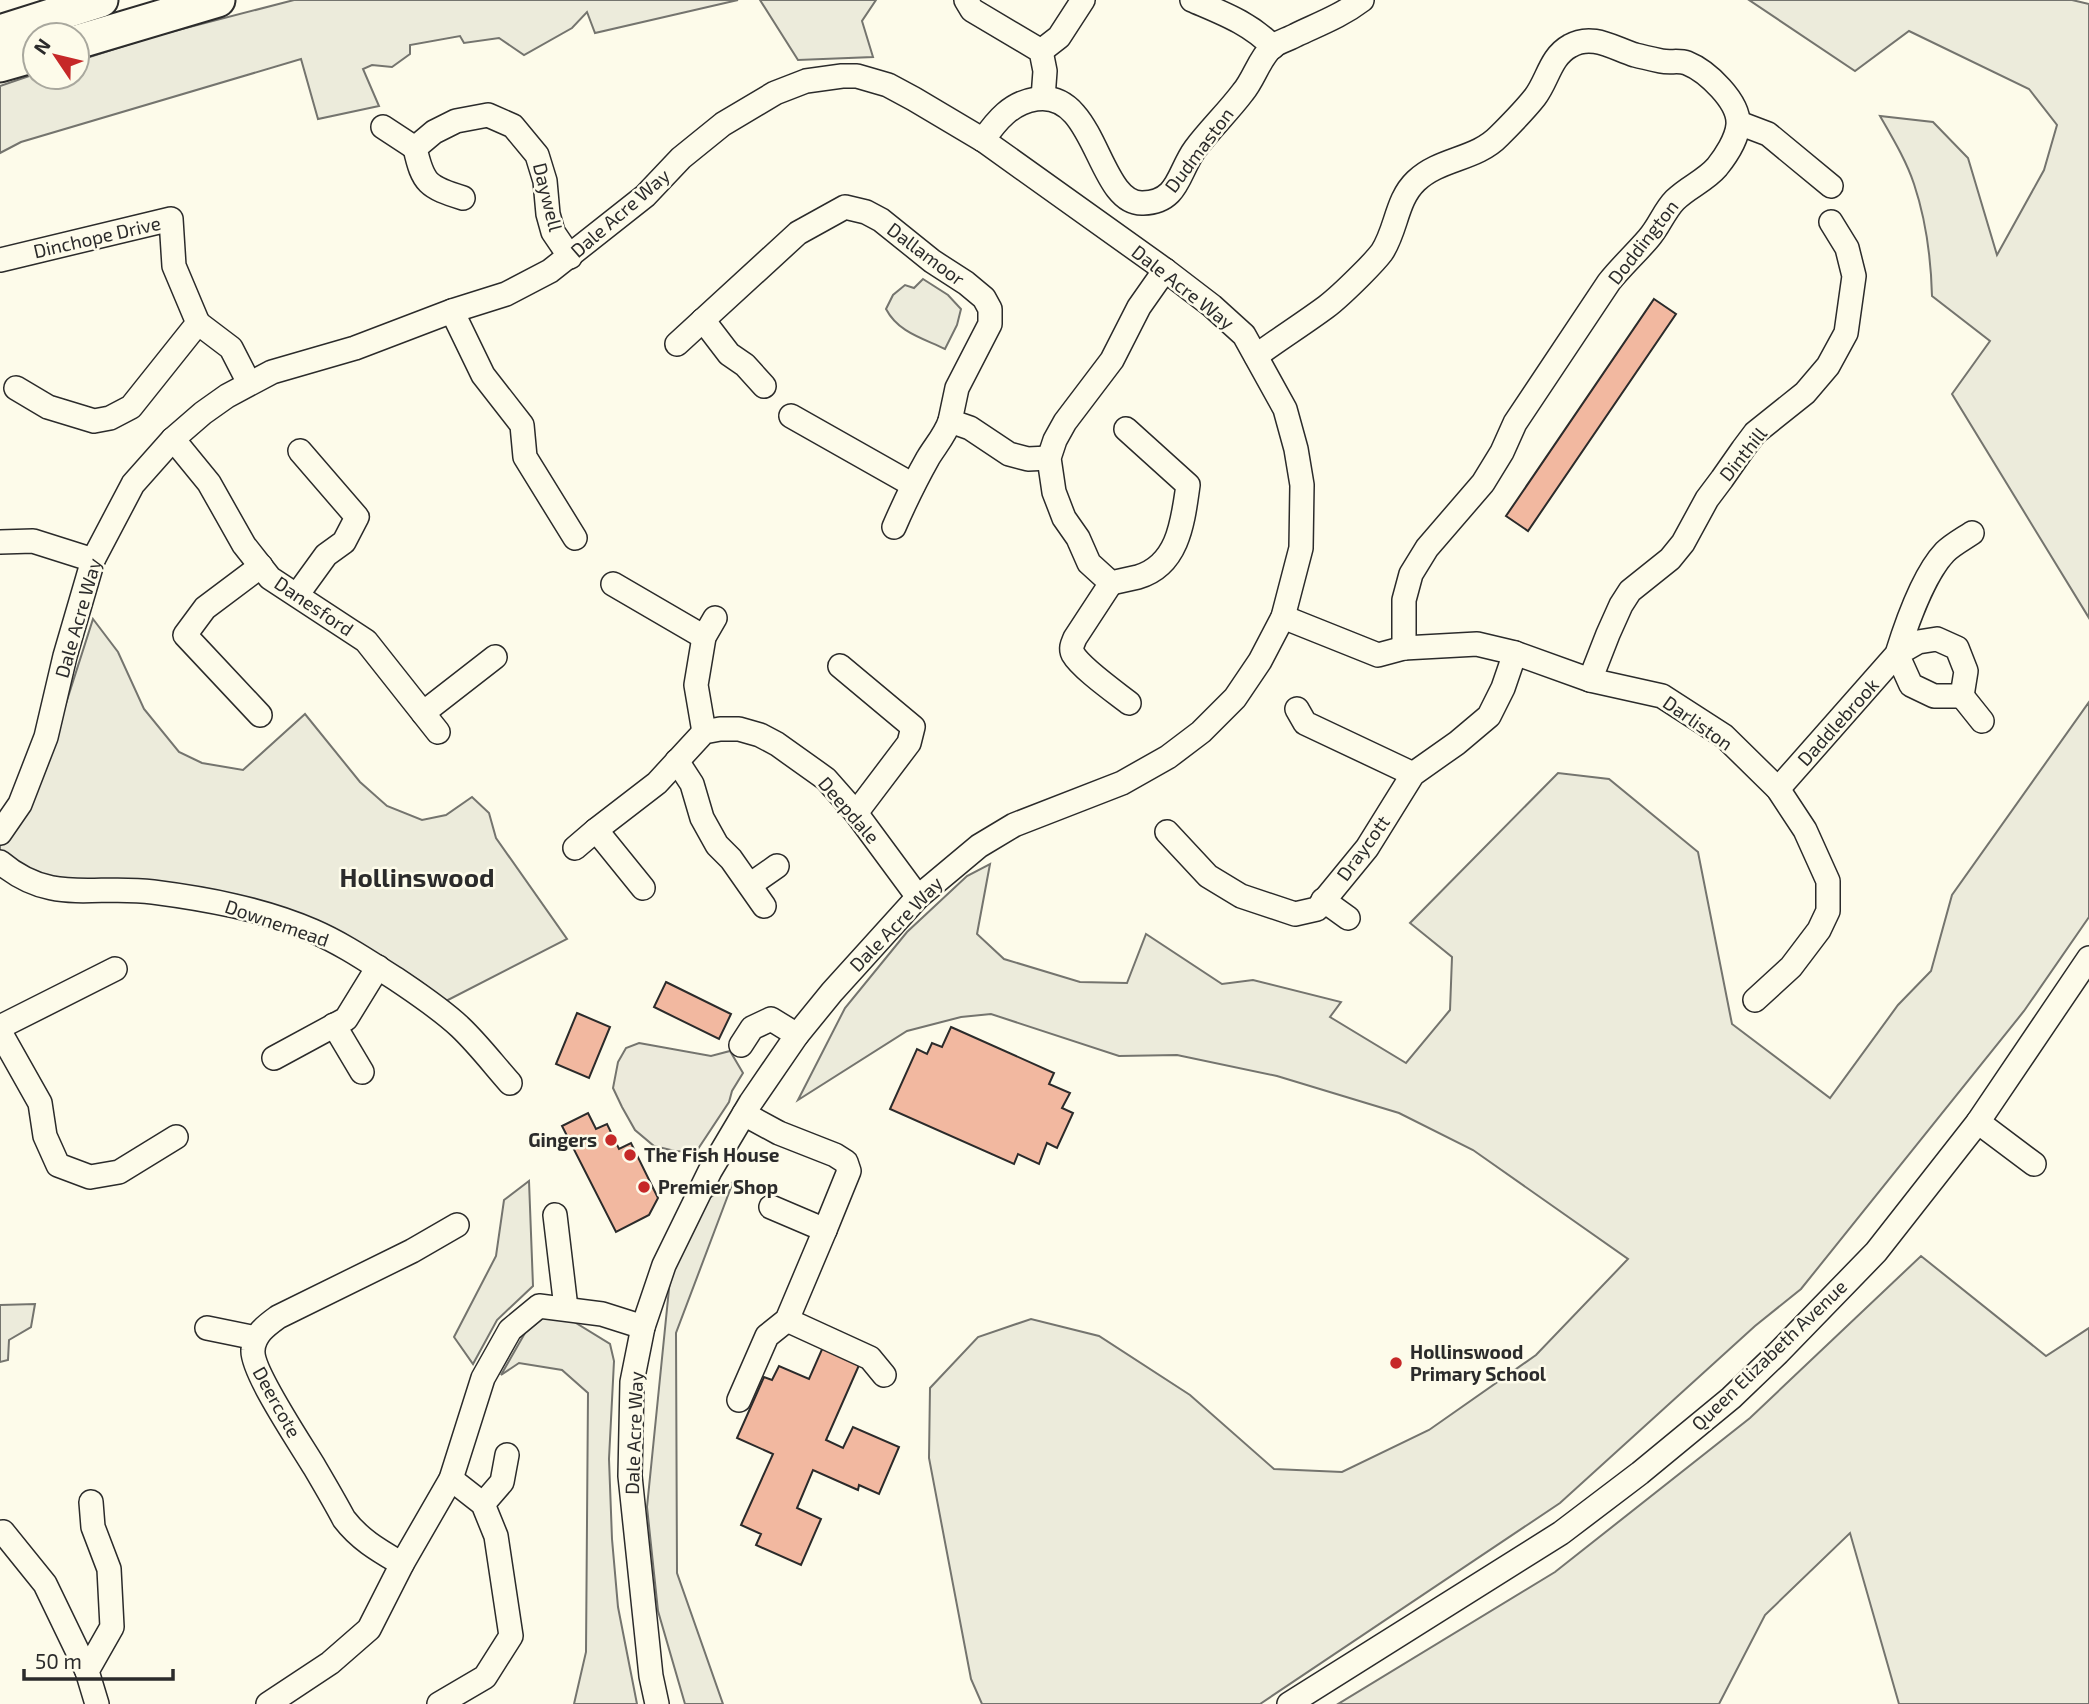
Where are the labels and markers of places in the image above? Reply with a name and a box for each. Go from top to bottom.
place label: Gingers [528,1128,597,1151]
marker: Gingers [603,1132,619,1148]
place label: The Fish House [644,1143,780,1166]
marker: The Fish House [622,1147,638,1163]
place label: Premier Shop [658,1175,778,1198]
marker: Premier Shop [636,1179,652,1195]
place label: Hollinswood Primary School [1410,1340,1547,1386]
marker: Hollinswood Primary School [1388,1355,1404,1371]

